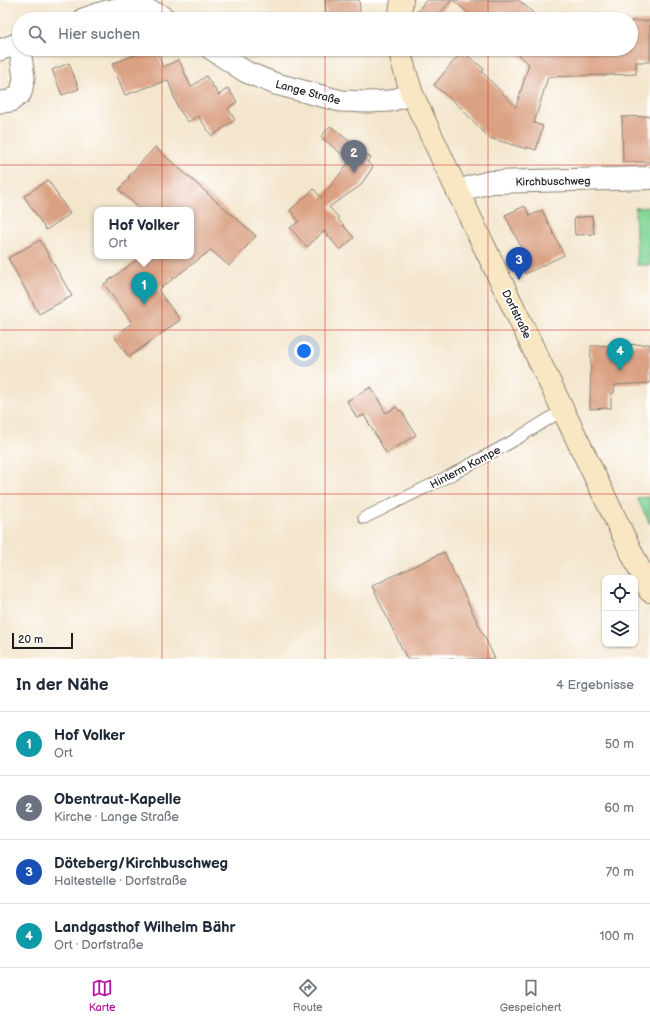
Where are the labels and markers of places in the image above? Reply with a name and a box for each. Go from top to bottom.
pin: 2 [341,140,367,173]
pin: 3 [506,247,532,280]
pin: 1 [131,272,157,305]
pin: 4 [607,338,633,371]

